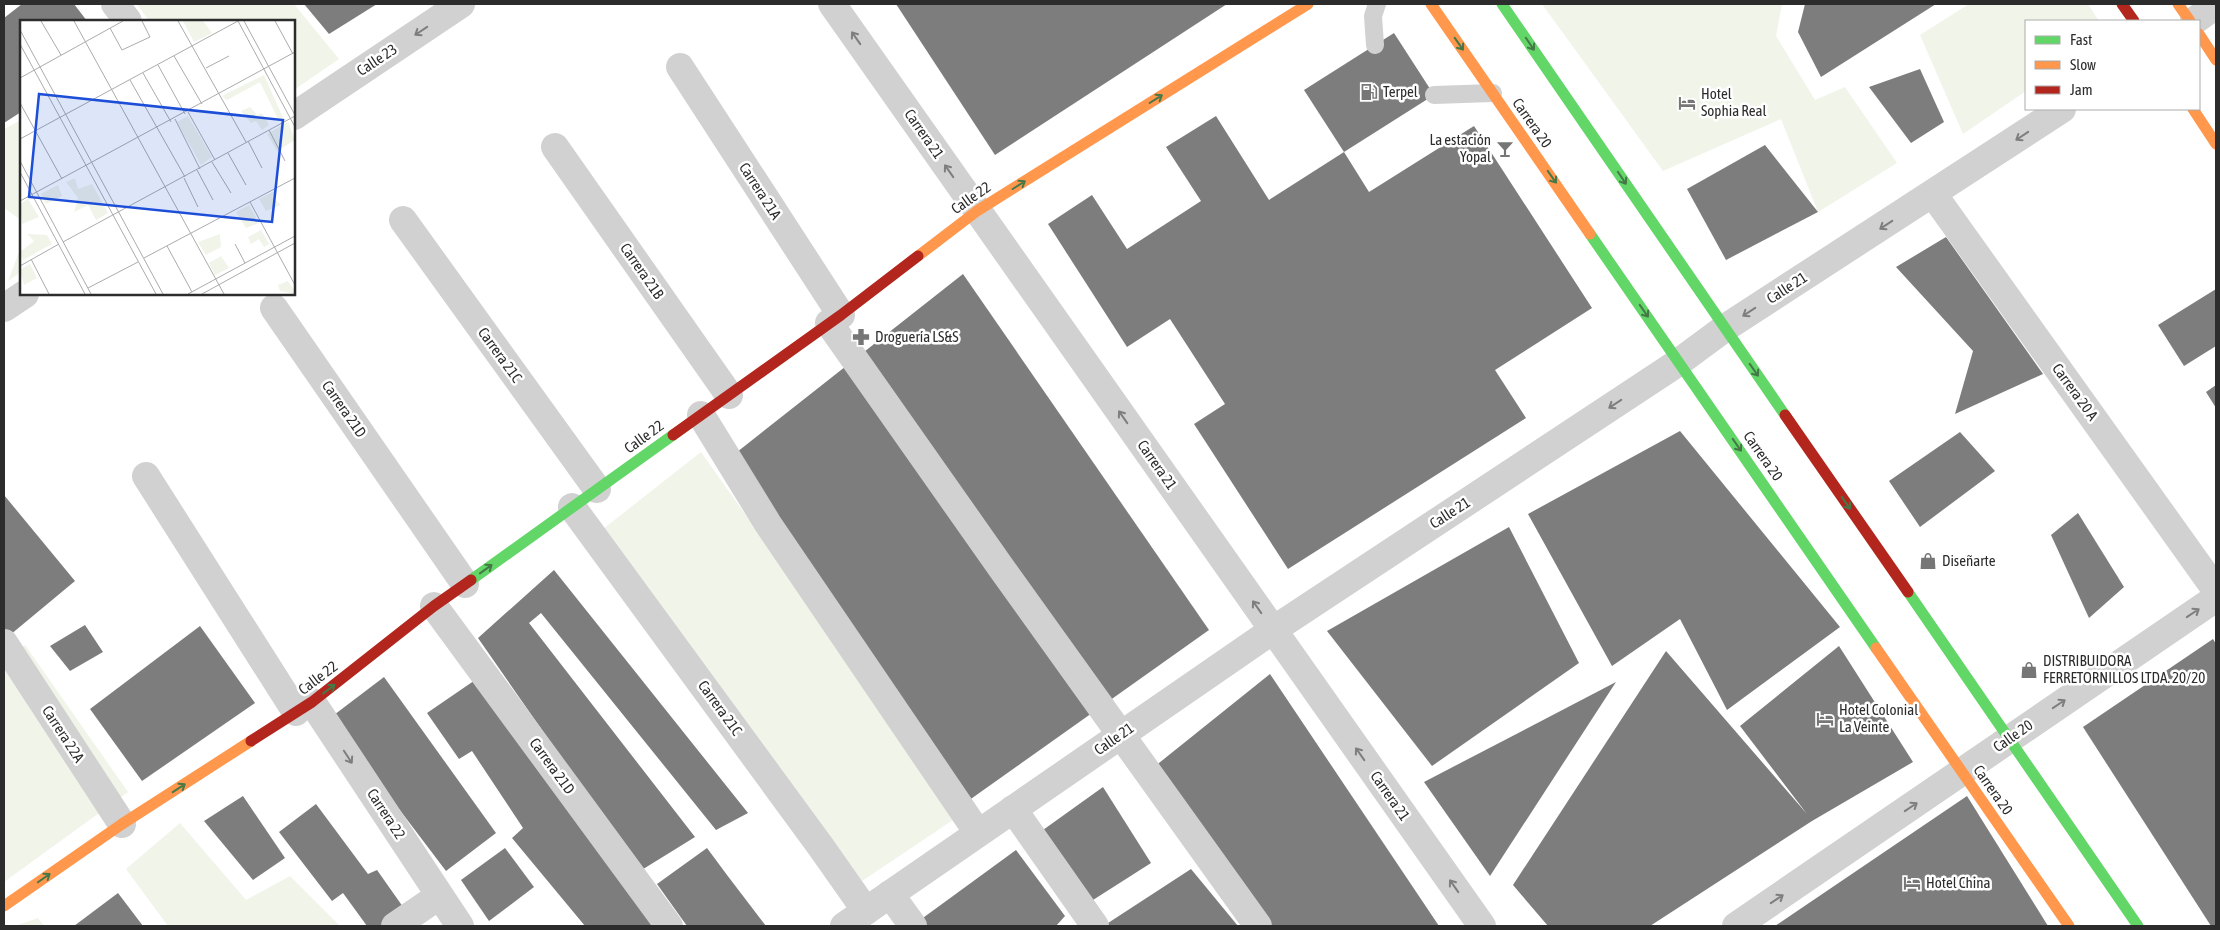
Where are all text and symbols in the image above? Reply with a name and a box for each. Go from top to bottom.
inset map [20,20,295,295]
legend [2025,20,2200,110]
one-way arrow [414,26,428,36]
one-way arrow [851,31,861,45]
text: Fast [2070,31,2092,48]
one-way arrow [1454,37,1464,51]
one-way arrow [1525,37,1535,51]
street label: Calle 23 [354,40,400,79]
text: Slow [2070,56,2096,73]
text: Jam [2070,81,2093,98]
fuel station icon: Terpel [1359,82,1379,102]
place label: Terpel [1383,83,1418,100]
place label: Hotel Sophia Real [1701,85,1767,119]
one-way arrow [1149,93,1163,103]
hotel icon: Hotel Sophia Real [1677,93,1697,113]
street label: Carrera 20 [1509,95,1556,151]
street label: Carrera 21 [901,106,948,162]
place label: La estación Yopal [1429,131,1491,165]
one-way arrow [2015,131,2029,141]
bar icon: La estación Yopal [1495,139,1515,159]
street label: Carrera 21A [736,159,785,223]
one-way arrow [944,164,954,178]
one-way arrow [1547,170,1557,184]
one-way arrow [1617,171,1627,185]
street label: Calle 22 [948,178,994,217]
one-way arrow [1011,179,1025,189]
one-way arrow [1879,220,1893,230]
street label: Carrera 21B [617,240,668,302]
street label: Calle 21 [1763,268,1810,307]
one-way arrow [1639,304,1649,318]
one-way arrow [1742,308,1756,318]
street label: Carrera 21C [475,324,526,386]
pharmacy icon: Droguería LS&S [851,327,871,347]
place label: Droguería LS&S [875,328,959,345]
street label: Carrera 20 A [2049,360,2102,424]
one-way arrow [1749,362,1759,376]
street label: Carrera 21D [319,377,370,440]
one-way arrow [1608,399,1622,409]
one-way arrow [1118,410,1128,424]
street label: Calle 22 [621,417,667,457]
street label: Carrera 20 [1740,428,1787,484]
street label: Carrera 21 [1134,437,1181,493]
one-way arrow [1732,438,1742,452]
street label: Calle 21 [1426,493,1473,532]
one-way arrow [1841,496,1851,510]
shop icon: Diseñarte [1918,551,1938,571]
place label: Diseñarte [1942,552,1996,569]
one-way arrow [479,564,493,574]
one-way arrow [1251,600,1262,614]
one-way arrow [2186,608,2200,618]
place label: DISTRIBUIDORA FERRETORNILLOS LTDA. 20/20 [2043,652,2205,686]
street label: Calle 22 [295,657,341,698]
shop icon: DISTRIBUIDORA FERRETORNILLOS LTDA. 20/20 [2019,660,2039,680]
street label: Carrera 21C [695,677,746,739]
one-way arrow [322,683,335,694]
one-way arrow [2052,699,2066,710]
place label: Hotel Colonial La Veinte [1839,701,1918,735]
street label: Carrera 22A [39,702,88,766]
hotel icon: Hotel Colonial La Veinte [1815,709,1835,729]
street label: Calle 20 [1990,716,2036,755]
street label: Calle 21 [1091,719,1137,758]
street label: Carrera 21D [526,734,578,797]
one-way arrow [1355,747,1365,761]
one-way arrow [344,750,354,764]
street label: Carrera 20 [1970,762,2017,818]
street label: Carrera 21 [1367,768,1414,824]
one-way arrow [172,783,186,793]
street label: Carrera 22 [364,785,409,842]
one-way arrow [1903,802,1917,812]
one-way arrow [37,873,51,883]
hotel icon: Hotel China [1902,873,1922,893]
place label: Hotel China [1926,874,1991,891]
one-way arrow [1449,880,1459,894]
one-way arrow [1769,894,1783,904]

